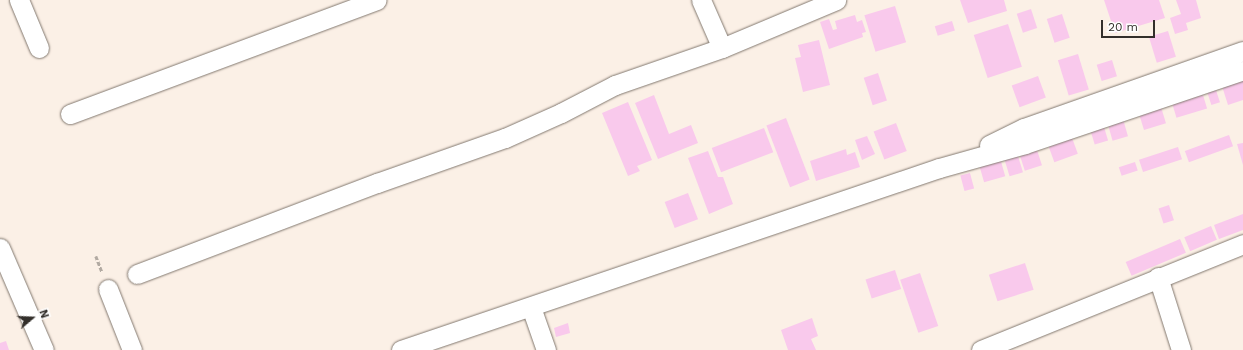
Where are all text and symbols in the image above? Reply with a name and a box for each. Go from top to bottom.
scale bar [1103,12,1157,38]
text: 20 m [1108,20,1138,34]
north arrow [12,298,52,338]
text: N [36,308,51,320]

